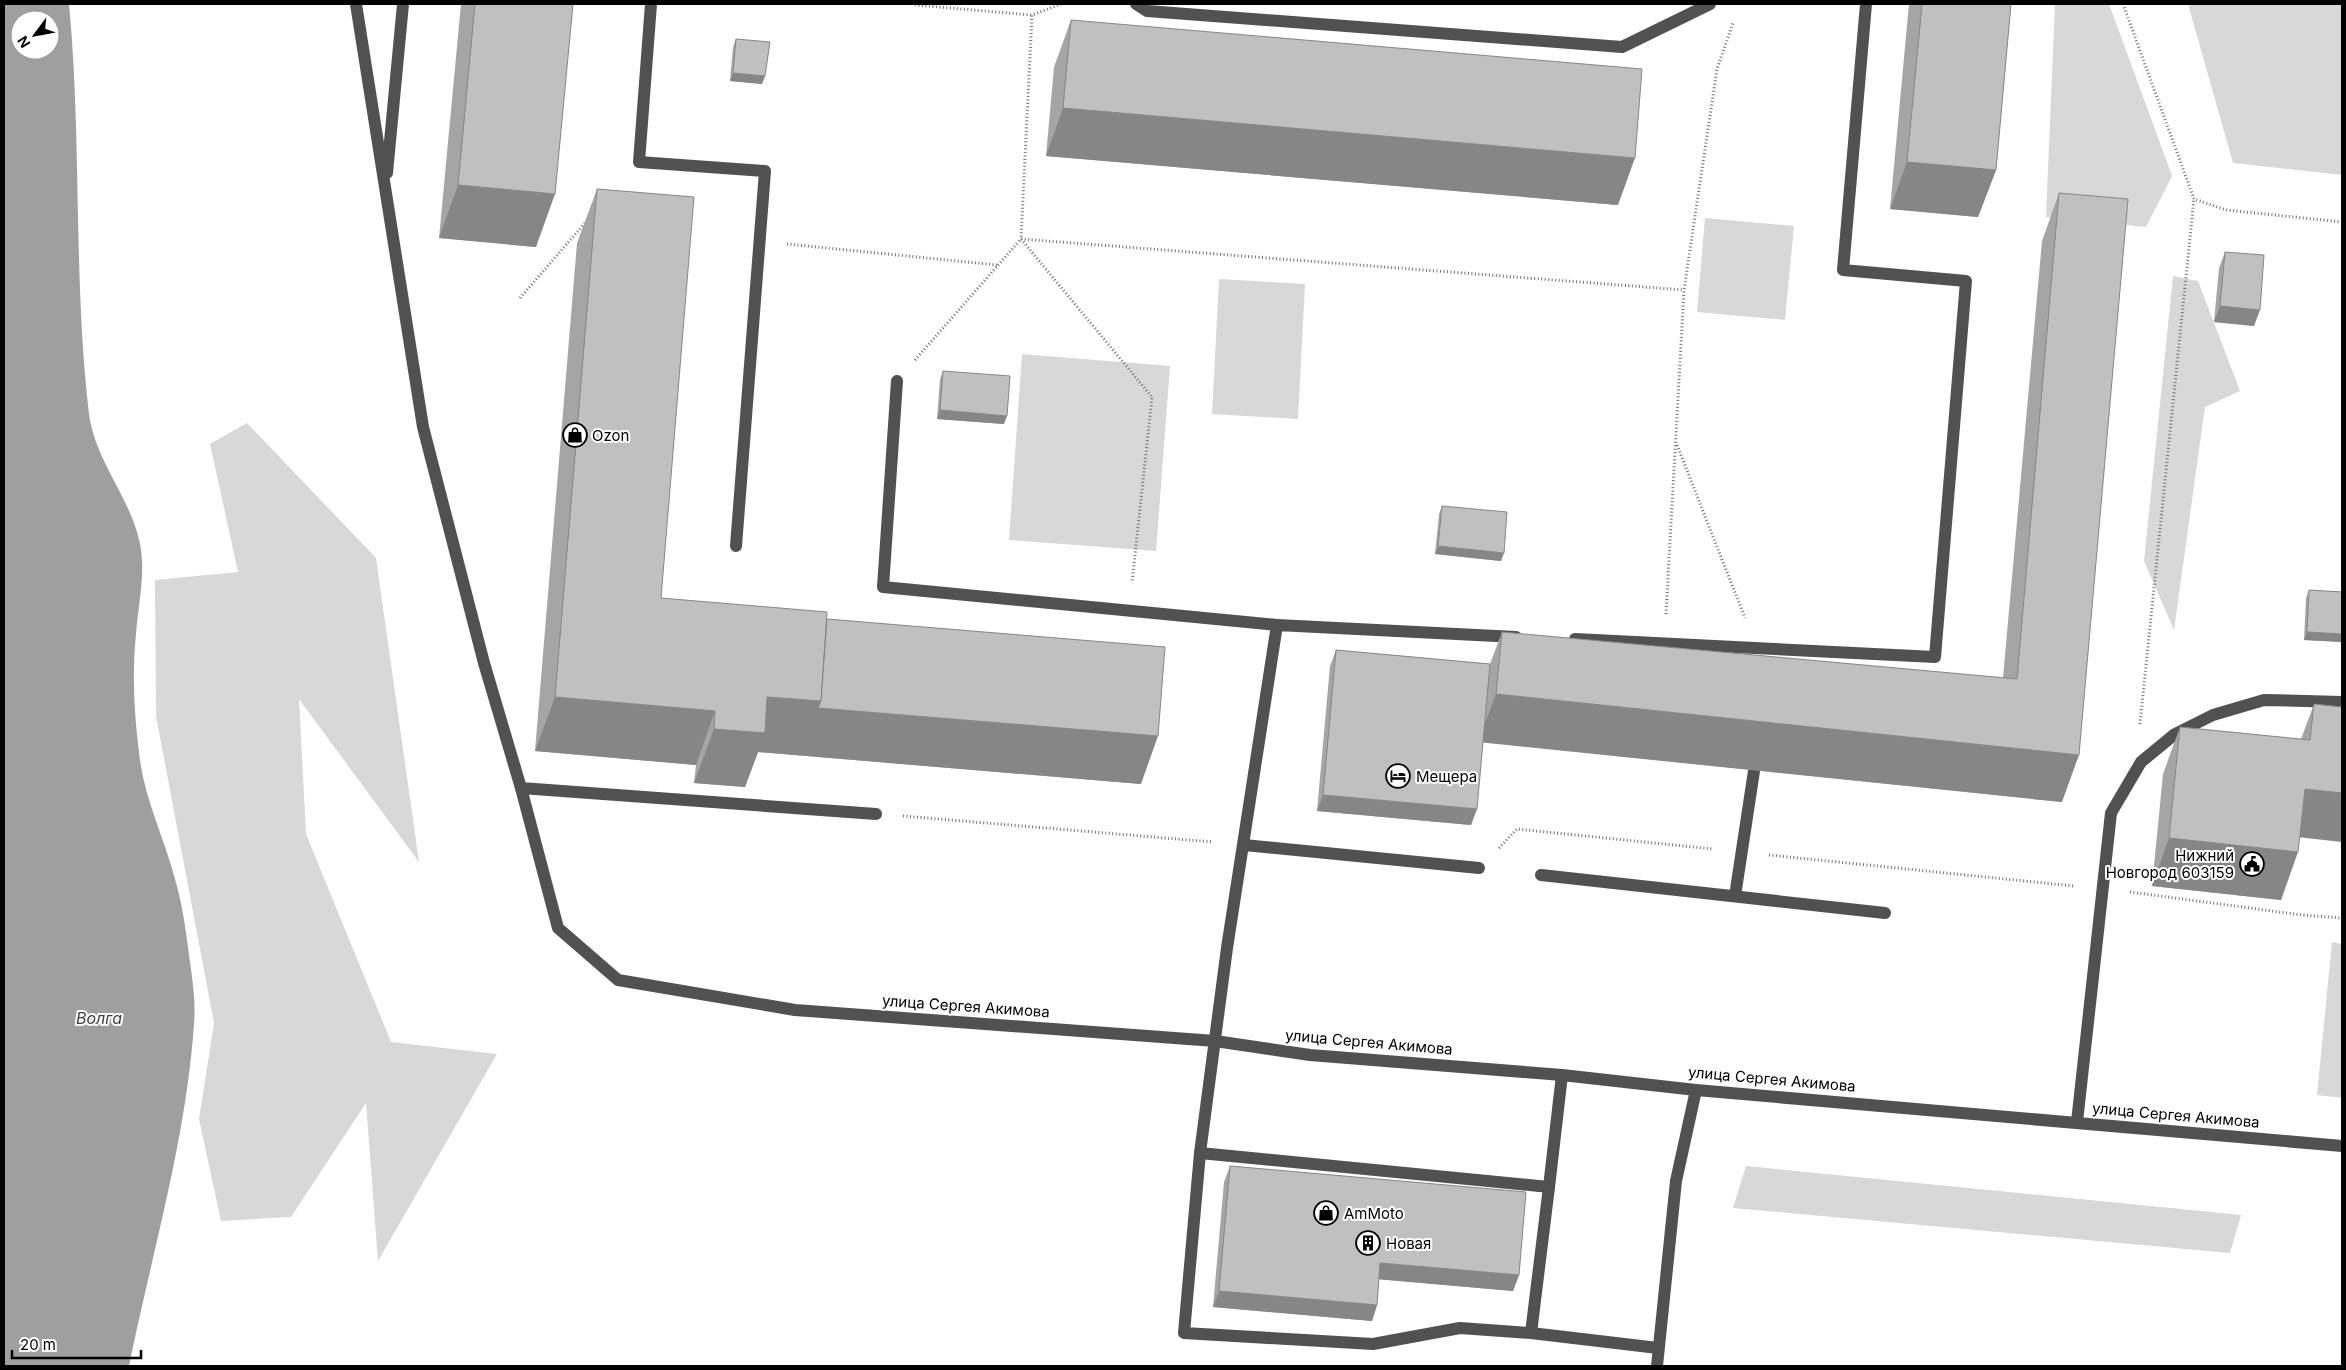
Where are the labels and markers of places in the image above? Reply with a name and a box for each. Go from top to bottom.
shop icon: Ozon [562,422,588,448]
place label: Ozon [592,426,629,445]
hotel icon: Мещера [1385,763,1411,789]
place label: Мещера [1416,767,1477,786]
place label: Нижний Новгород 603159 [2106,846,2234,882]
public building icon: Нижний Новгород 603159 [2239,851,2265,877]
shop icon: AmMoto [1313,1200,1339,1226]
place label: AmMoto [1344,1204,1404,1223]
building icon: Новая [1355,1230,1381,1256]
place label: Новая [1386,1234,1431,1253]

